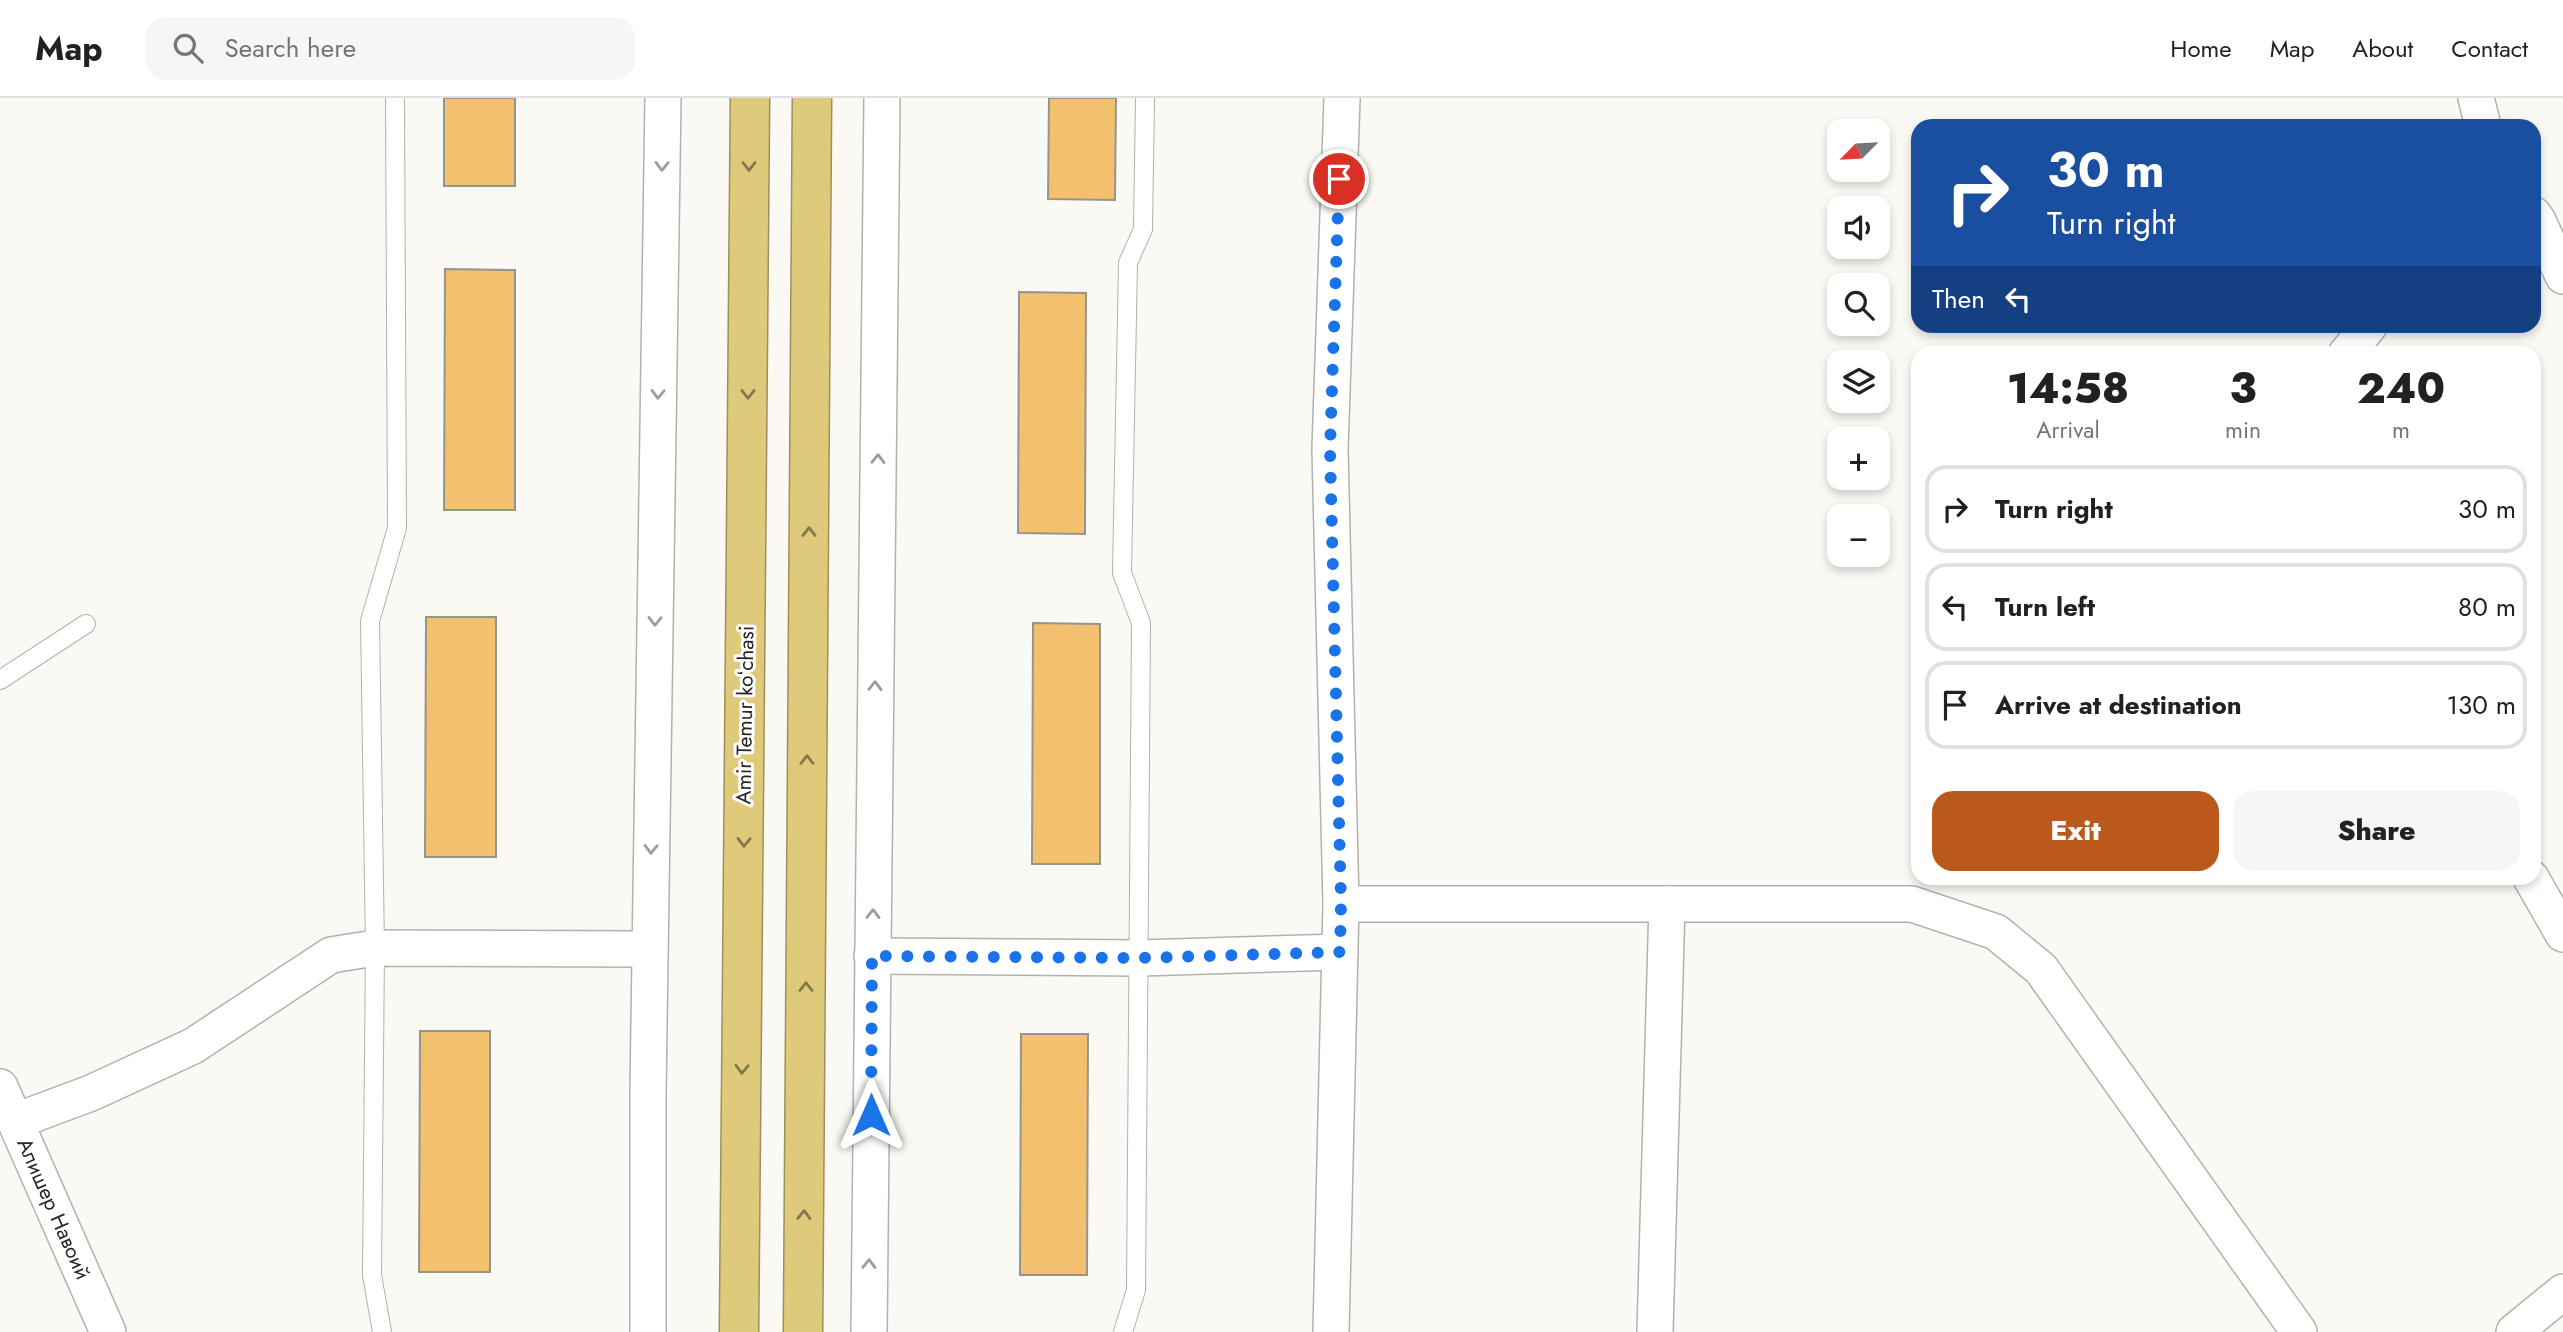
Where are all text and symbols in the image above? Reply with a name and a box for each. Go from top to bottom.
search box [145,17,635,80]
text: Map [35,25,103,72]
icon: search [169,29,207,67]
text: Search here [225,29,356,67]
text: Home [2170,31,2232,66]
text: Map [2270,31,2314,66]
text: About [2352,31,2413,66]
text: Contact [2451,31,2528,66]
north arrow [1827,119,1890,182]
map controls [1827,119,1890,567]
text: 30 m [2047,135,2165,205]
icon: right [1932,147,2023,238]
pin [1309,149,1369,209]
icon: arrive [1320,160,1358,198]
one-way arrow [654,161,670,172]
one-way arrow [742,161,757,172]
button: sound [1827,196,1890,259]
text: Turn right [2047,200,2176,246]
button: search [1827,273,1890,336]
text: Then [1932,280,1985,318]
icon: left [1999,280,2037,318]
button: layers [1827,350,1890,413]
text: 14:58 [2007,358,2129,419]
text: 3 [2230,358,2257,419]
text: 240 [2357,358,2445,419]
one-way arrow [651,388,666,399]
one-way arrow [740,388,755,399]
text: Arrival [2036,413,2100,447]
text: min [2225,413,2261,447]
text: m [2392,413,2410,447]
button: + [1827,427,1890,490]
one-way arrow [870,453,886,464]
icon: right [1936,490,1974,528]
text: Turn right [1995,490,2113,528]
text: 30 m [2458,490,2516,528]
button: − [1827,504,1890,567]
one-way arrow [801,527,817,537]
icon: left [1936,588,1974,626]
text: Turn left [1995,588,2095,626]
text: 80 m [2458,588,2516,626]
one-way arrow [647,616,663,627]
street label: Amir Temur koʻchasi [728,625,762,805]
one-way arrow [867,681,883,691]
icon: arrive [1936,686,1974,724]
text: Arrive at destination [1995,686,2242,724]
text: 130 m [2446,686,2516,724]
one-way arrow [800,754,815,765]
button: Exit [1932,791,2219,871]
button: Share [2233,791,2520,871]
one-way arrow [736,837,752,847]
one-way arrow [644,843,659,854]
one-way arrow [865,908,881,919]
one-way arrow [798,982,814,992]
one-way arrow [734,1064,750,1075]
position arrow [834,1078,908,1152]
street label: Алишер Навоий [9,1133,98,1284]
one-way arrow [796,1209,812,1220]
one-way arrow [861,1258,877,1269]

